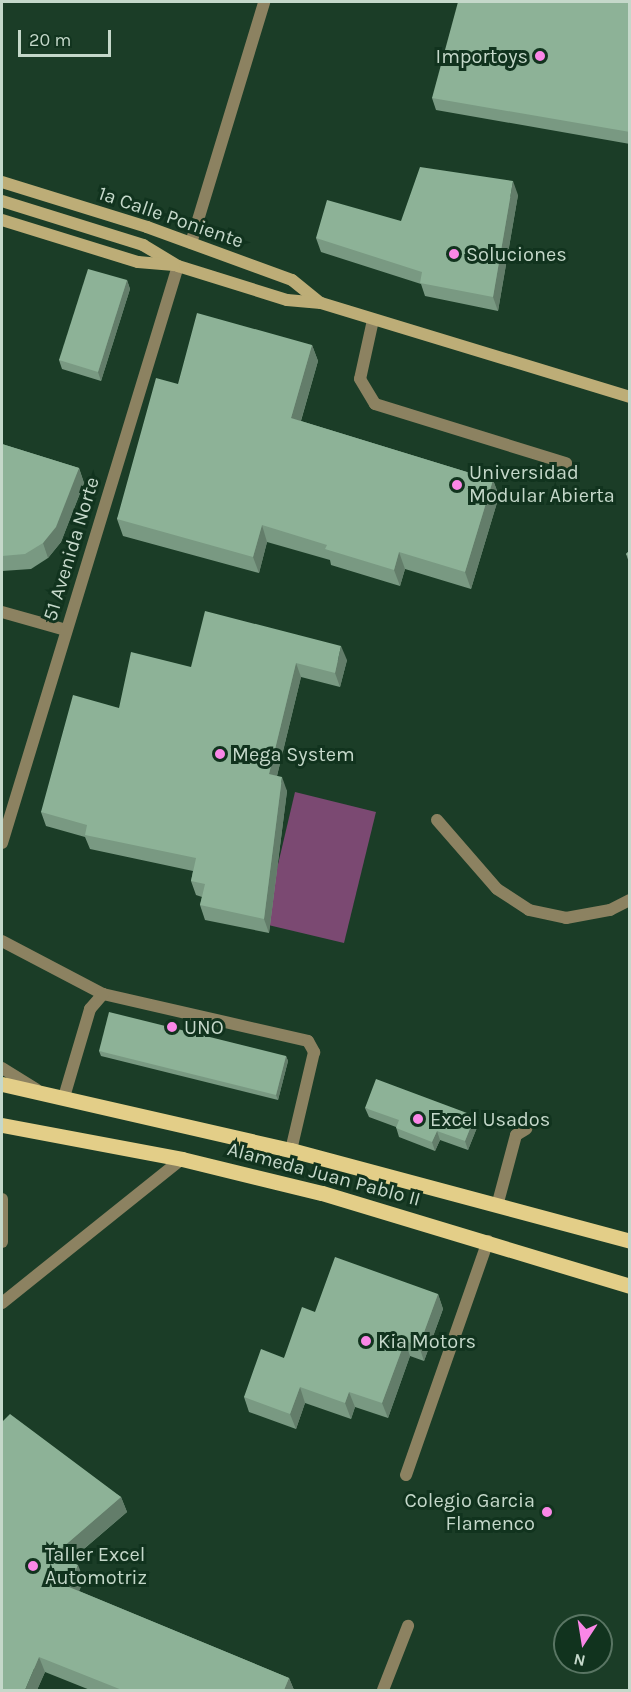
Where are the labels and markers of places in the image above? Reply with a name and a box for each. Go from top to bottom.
place label: Importoys [436,44,528,68]
marker: Importoys [533,49,547,63]
place label: Soluciones [466,242,567,266]
marker: Soluciones [447,247,461,261]
place label: Universidad Modular Abierta [469,461,615,508]
marker: Universidad Modular Abierta [450,478,464,492]
place label: Mega System [232,742,355,766]
marker: Mega System [213,747,227,761]
place label: UNO [184,1015,224,1039]
marker: UNO [165,1020,179,1034]
place label: Excel Usados [430,1107,550,1131]
marker: Excel Usados [411,1112,425,1126]
place label: Kia Motors [378,1329,476,1353]
marker: Kia Motors [359,1334,373,1348]
place label: Colegio Garcia Flamenco [405,1488,535,1535]
marker: Colegio Garcia Flamenco [540,1505,554,1519]
place label: Taller Excel Automotriz [45,1542,147,1589]
marker: Taller Excel Automotriz [26,1559,40,1573]

